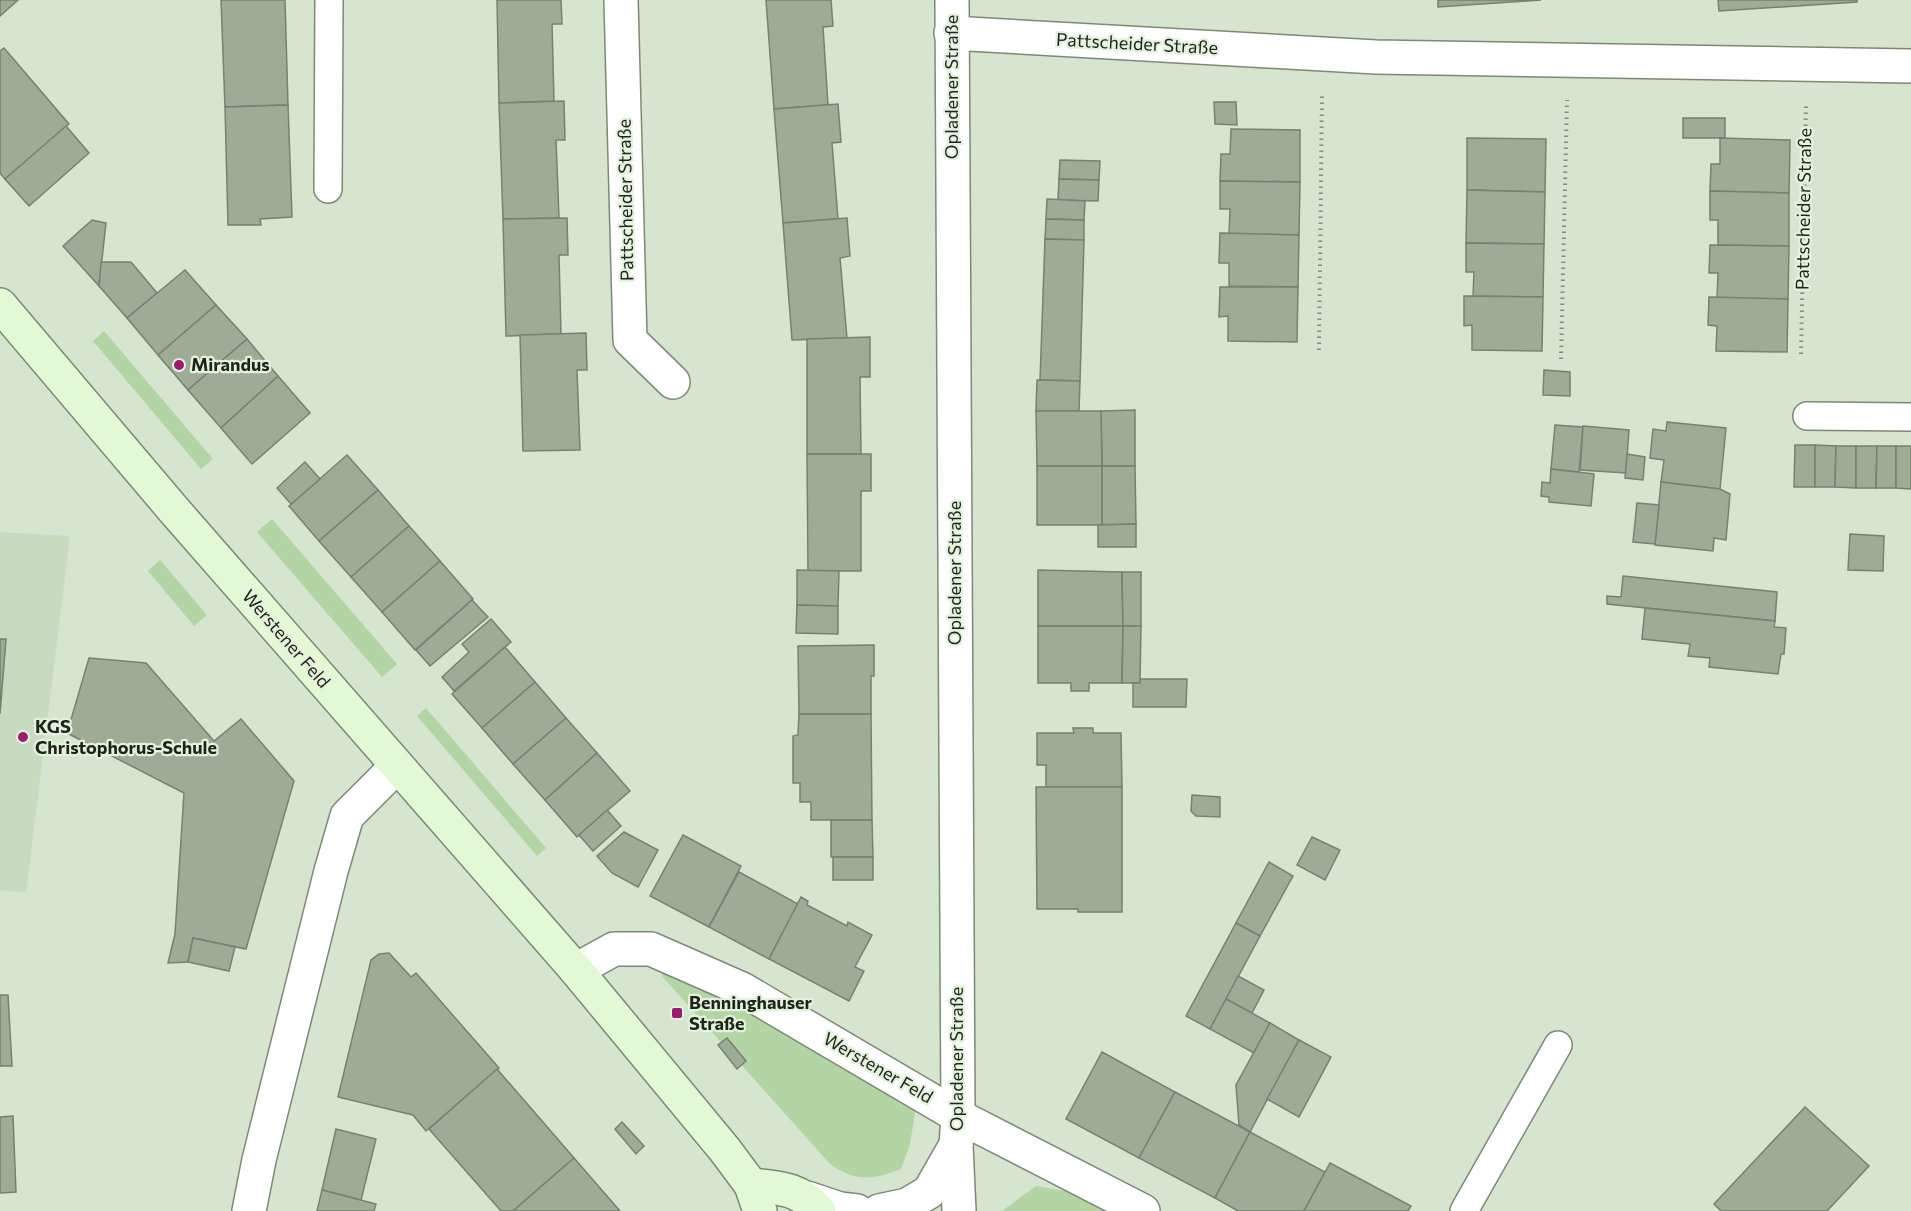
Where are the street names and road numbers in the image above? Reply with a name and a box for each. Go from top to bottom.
street label: Opladener Straße [940,15,962,159]
street label: Pattscheider Straße [1056,28,1219,58]
street label: Pattscheider Straße [613,119,637,281]
street label: Pattscheider Straße [1791,128,1815,290]
street label: Opladener Straße [943,501,965,645]
street label: Werstener Feld [238,585,335,692]
street label: Opladener Straße [945,987,967,1131]
street label: Werstener Feld [820,1027,937,1107]

